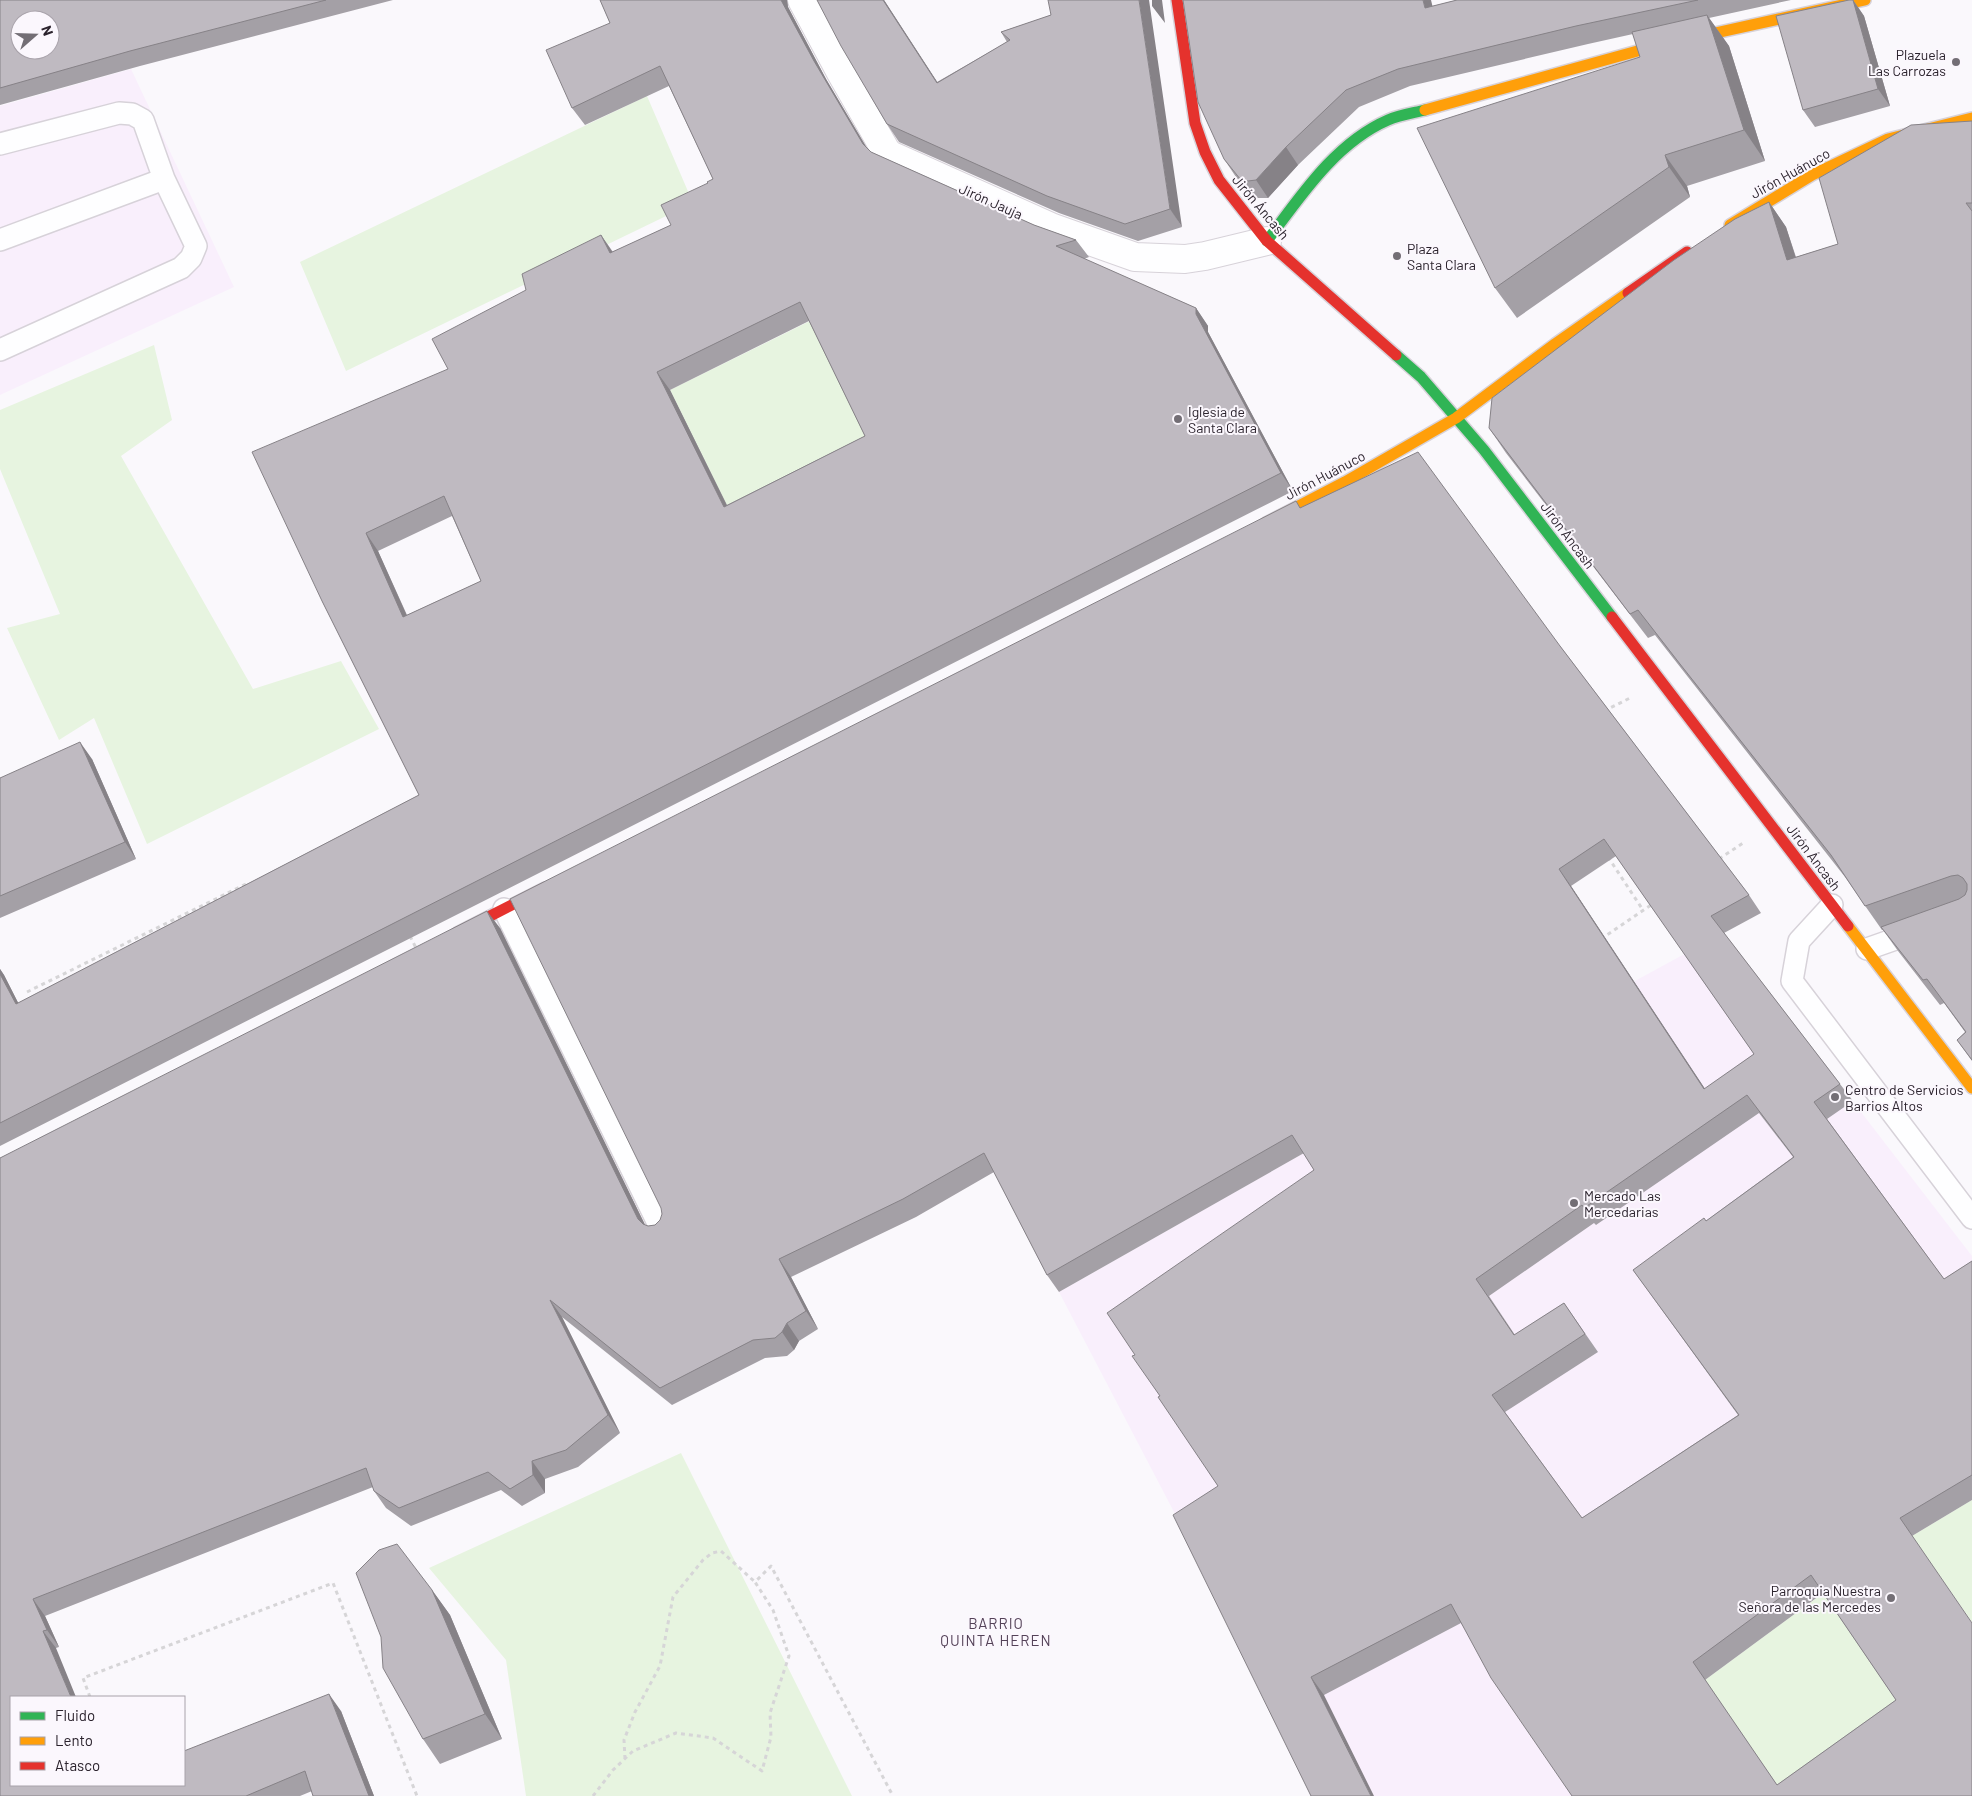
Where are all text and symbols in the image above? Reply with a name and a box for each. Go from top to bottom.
north arrow [10,10,60,60]
text: N [38,23,57,38]
place label: Plazuela Las Carrozas [1868,46,1946,79]
marker: Plazuela Las Carrozas [1950,56,1962,68]
street label: Jirón Huánuco [1747,144,1833,202]
street label: Jirón Áncash [1229,171,1293,243]
street label: Jirón Jauja [957,179,1025,223]
place label: Plaza Santa Clara [1407,240,1476,273]
marker: Plaza Santa Clara [1391,250,1403,262]
place label: Iglesia de Santa Clara [1188,403,1257,436]
marker: Iglesia de Santa Clara [1172,413,1184,425]
street label: Jirón Huánuco [1282,447,1368,503]
street label: Jirón Áncash [1537,498,1599,572]
street label: Jirón Áncash [1783,820,1845,894]
place label: Centro de Servicios Barrios Altos [1845,1081,1964,1114]
marker: Centro de Servicios Barrios Altos [1829,1091,1841,1103]
place label: Mercado Las Mercedarias [1584,1187,1661,1220]
marker: Mercado Las Mercedarias [1568,1197,1580,1209]
place label: Parroquia Nuestra Señora de las Mercedes [1738,1582,1881,1615]
marker: Parroquia Nuestra Señora de las Mercedes [1885,1592,1897,1604]
district label: BARRIO QUINTA HEREN [940,1614,1052,1649]
legend [10,1696,185,1786]
text: Fluido [55,1706,95,1724]
text: Lento [55,1731,93,1749]
text: Atasco [55,1756,100,1774]

